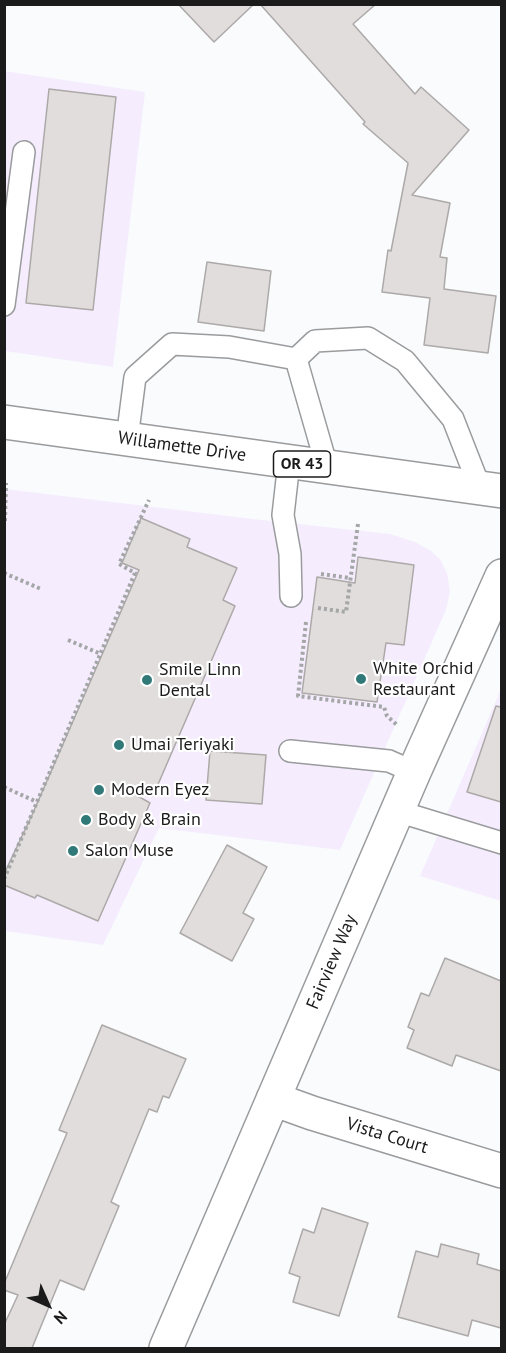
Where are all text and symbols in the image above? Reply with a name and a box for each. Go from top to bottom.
street label: Willamette Drive [117,427,247,467]
road number: OR 43 [274,451,330,477]
place label: White Orchid Restaurant [373,658,473,700]
place label: Smile Linn Dental [159,659,241,702]
marker: White Orchid Restaurant [354,672,368,686]
marker: Smile Linn Dental [140,673,154,687]
place label: Umai Teriyaki [131,734,234,756]
marker: Umai Teriyaki [112,738,126,752]
place label: Modern Eyez [111,779,209,801]
marker: Modern Eyez [92,783,106,797]
place label: Body & Brain [98,809,201,831]
marker: Body & Brain [79,813,93,827]
place label: Salon Muse [85,840,174,862]
marker: Salon Muse [66,844,80,858]
street label: Fairview Way [302,911,362,1013]
street label: Vista Court [344,1113,430,1159]
north arrow [18,1275,78,1335]
text: N [50,1307,72,1329]

